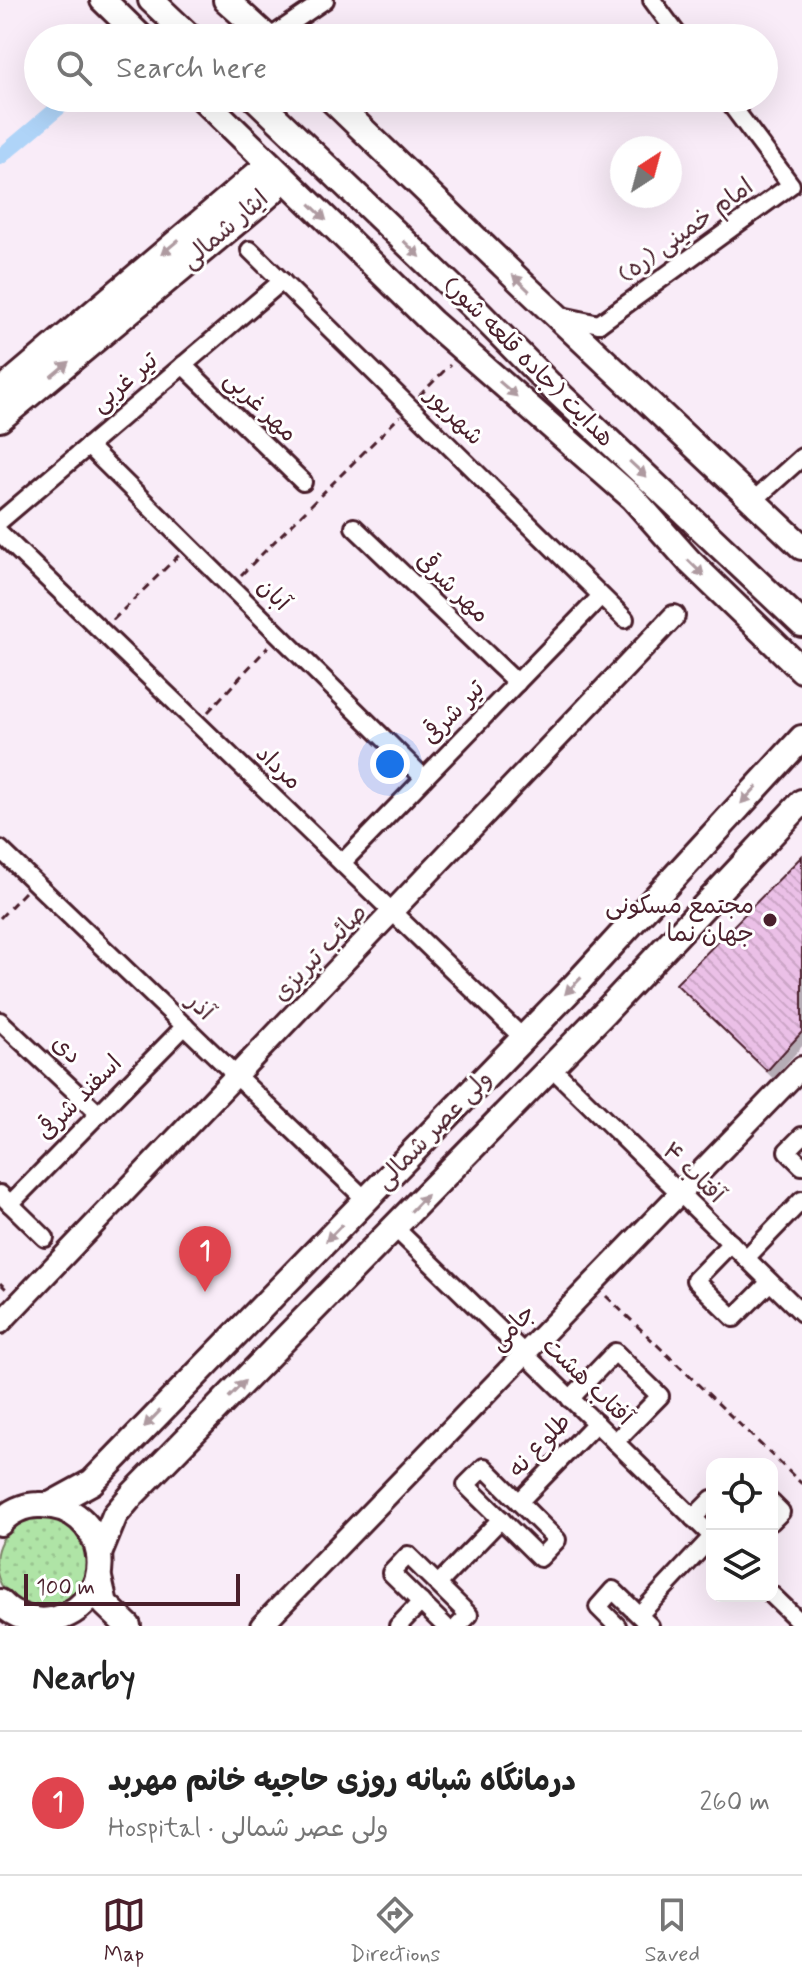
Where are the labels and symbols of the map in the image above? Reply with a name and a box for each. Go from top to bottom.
north arrow [610,136,682,208]
street label: امام خمینی (ره) [612,171,760,291]
street label: ایثار شمالی [175,184,275,276]
one-way arrow [308,202,327,220]
one-way arrow [161,238,181,255]
one-way arrow [402,239,421,257]
street label: هدایت (جاده قلعه شور) [436,270,620,454]
one-way arrow [512,274,531,292]
street label: تیر غربی [85,345,166,420]
one-way arrow [50,362,70,378]
street label: مهر غربی [217,365,303,449]
one-way arrow [499,379,518,397]
street label: شهریور [417,380,490,453]
one-way arrow [628,460,647,478]
street label: مهر شرقی [409,545,496,630]
one-way arrow [686,558,705,577]
street label: آبان [250,572,297,619]
street label: تیر شرقی [415,673,493,752]
street label: مرداد [248,739,308,797]
your location [370,744,410,784]
one-way arrow [741,785,759,804]
place label: مجتمع مسکونی جهان نما [605,891,754,950]
street label: صائب تبریزی [266,898,374,1008]
marker: مجتمع مسکونی جهان نما [761,911,779,929]
one-way arrow [565,977,583,996]
street label: آذر [178,985,221,1028]
street label: دی [45,1028,87,1072]
street label: اسفند شرقی [30,1048,129,1147]
street label: ولی عصر شمالی [369,1064,499,1196]
street label: آفتاب ۴ [655,1136,732,1211]
one-way arrow [409,1194,428,1213]
one-way arrow [325,1223,343,1242]
pin: 1 [179,1226,231,1292]
street label: جامی [483,1298,543,1358]
street label: آفتاب هشت [535,1331,640,1434]
one-way arrow [227,1380,246,1399]
street label: طلوع نه [502,1407,578,1485]
one-way arrow [143,1409,162,1428]
scale bar [24,1570,240,1606]

